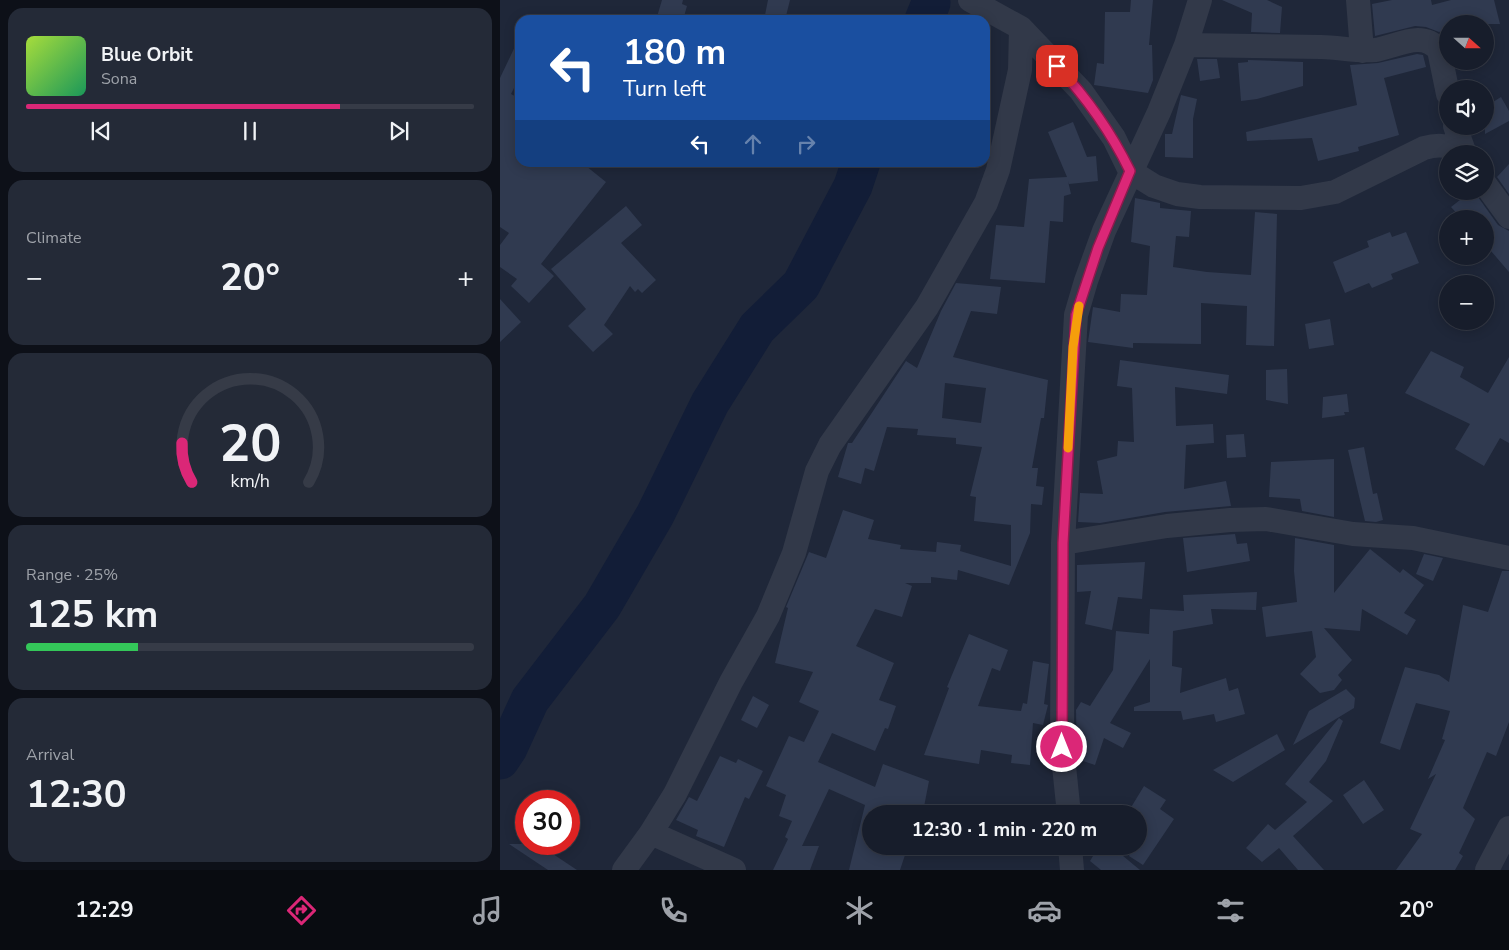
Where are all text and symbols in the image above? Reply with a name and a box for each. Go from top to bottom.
north arrow [1439,15,1494,70]
map controls [1439,15,1494,330]
text: 180 m [623,29,726,76]
icon: left [540,35,605,100]
text: Blue Orbit [101,42,192,68]
pin [1036,45,1078,87]
icon: arrive [1043,52,1071,80]
text: Sona [101,68,137,90]
text: Turn left [623,74,706,104]
button: sound [1439,80,1494,135]
icon: previous [87,117,115,145]
icon: pause [236,117,264,145]
icon: next [385,117,413,145]
icon: left [686,130,714,158]
icon: ahead [739,130,767,158]
icon: right [792,130,820,158]
button: layers [1439,145,1494,200]
button: + [1439,210,1494,265]
text: Climate [26,227,81,249]
text: 20° [220,252,280,303]
text: − [26,259,43,297]
text: + [457,259,474,297]
button: − [1439,275,1494,330]
text: 20 [219,408,281,479]
text: km/h [230,469,270,493]
text: Range · 25% [26,564,118,586]
text: 125 km [26,589,158,640]
position arrow [1035,720,1087,772]
text: Arrival [26,744,74,766]
text: 12:30 [26,769,127,820]
speed limit sign: 30 [515,790,580,855]
text: 12:30 · 1 min · 220 m [912,817,1097,843]
icon: directions [284,893,319,928]
icon: music [470,893,505,928]
icon: phone [656,893,691,928]
icon: climate [842,893,877,928]
icon: car [1027,893,1062,928]
icon: filters [1213,893,1248,928]
text: 12:29 [75,895,134,925]
text: 20° [1399,895,1434,925]

